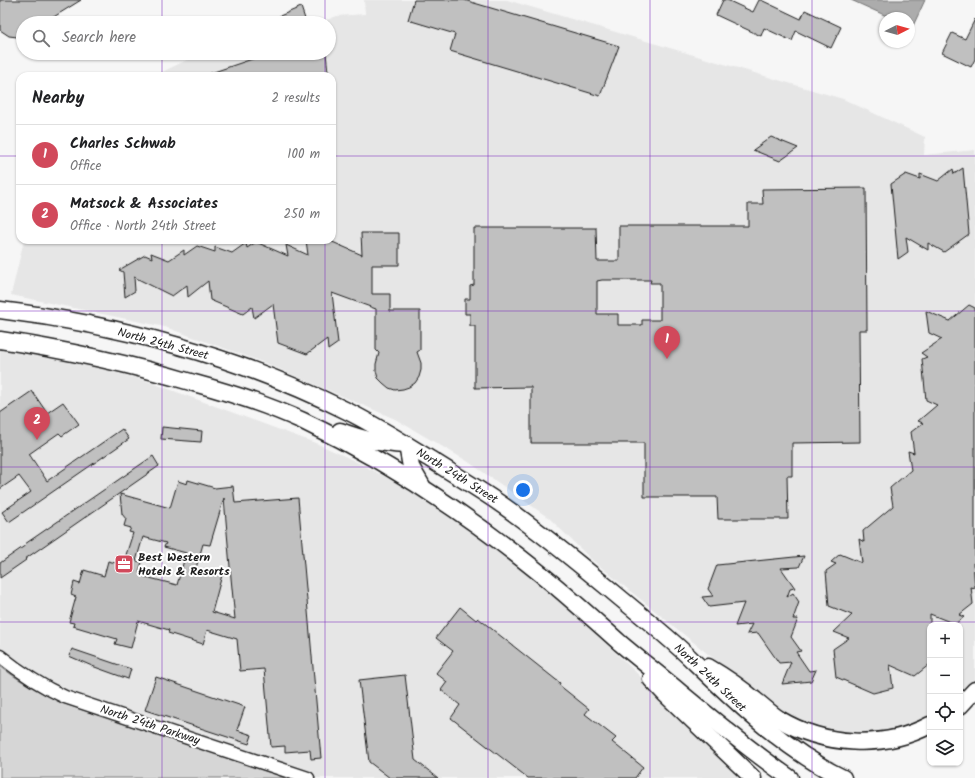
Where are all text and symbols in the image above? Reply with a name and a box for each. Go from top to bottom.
north arrow [879,12,915,48]
search box [16,16,336,60]
text: Search here [62,26,136,50]
icon: search [30,27,52,49]
text: Nearby [32,85,84,112]
text: 2 results [272,88,320,109]
text: Charles Schwab [70,132,176,156]
text: 1 [43,144,47,165]
text: 100 m [287,144,320,165]
text: Office [70,156,101,177]
text: Matsock & Associates [70,192,218,216]
text: 2 [41,204,49,225]
text: 250 m [283,204,320,225]
text: Office · North 24th Street [70,216,216,237]
street label: North 24th Street [115,323,211,365]
pin: 1 [654,326,680,359]
pin: 2 [24,407,50,440]
street label: North 24th Street [412,443,502,509]
your location [513,480,533,500]
place label: Best Western Hotels & Resorts [138,548,230,581]
office icon: Best Western Hotels & Resorts [113,553,135,575]
map controls [927,622,963,766]
button: + [927,622,963,658]
street label: North 24th Street [669,639,751,717]
button: − [927,658,963,694]
button: locate [927,694,963,730]
street label: North 24th Parkway [98,700,203,750]
button: layers [927,730,963,766]

